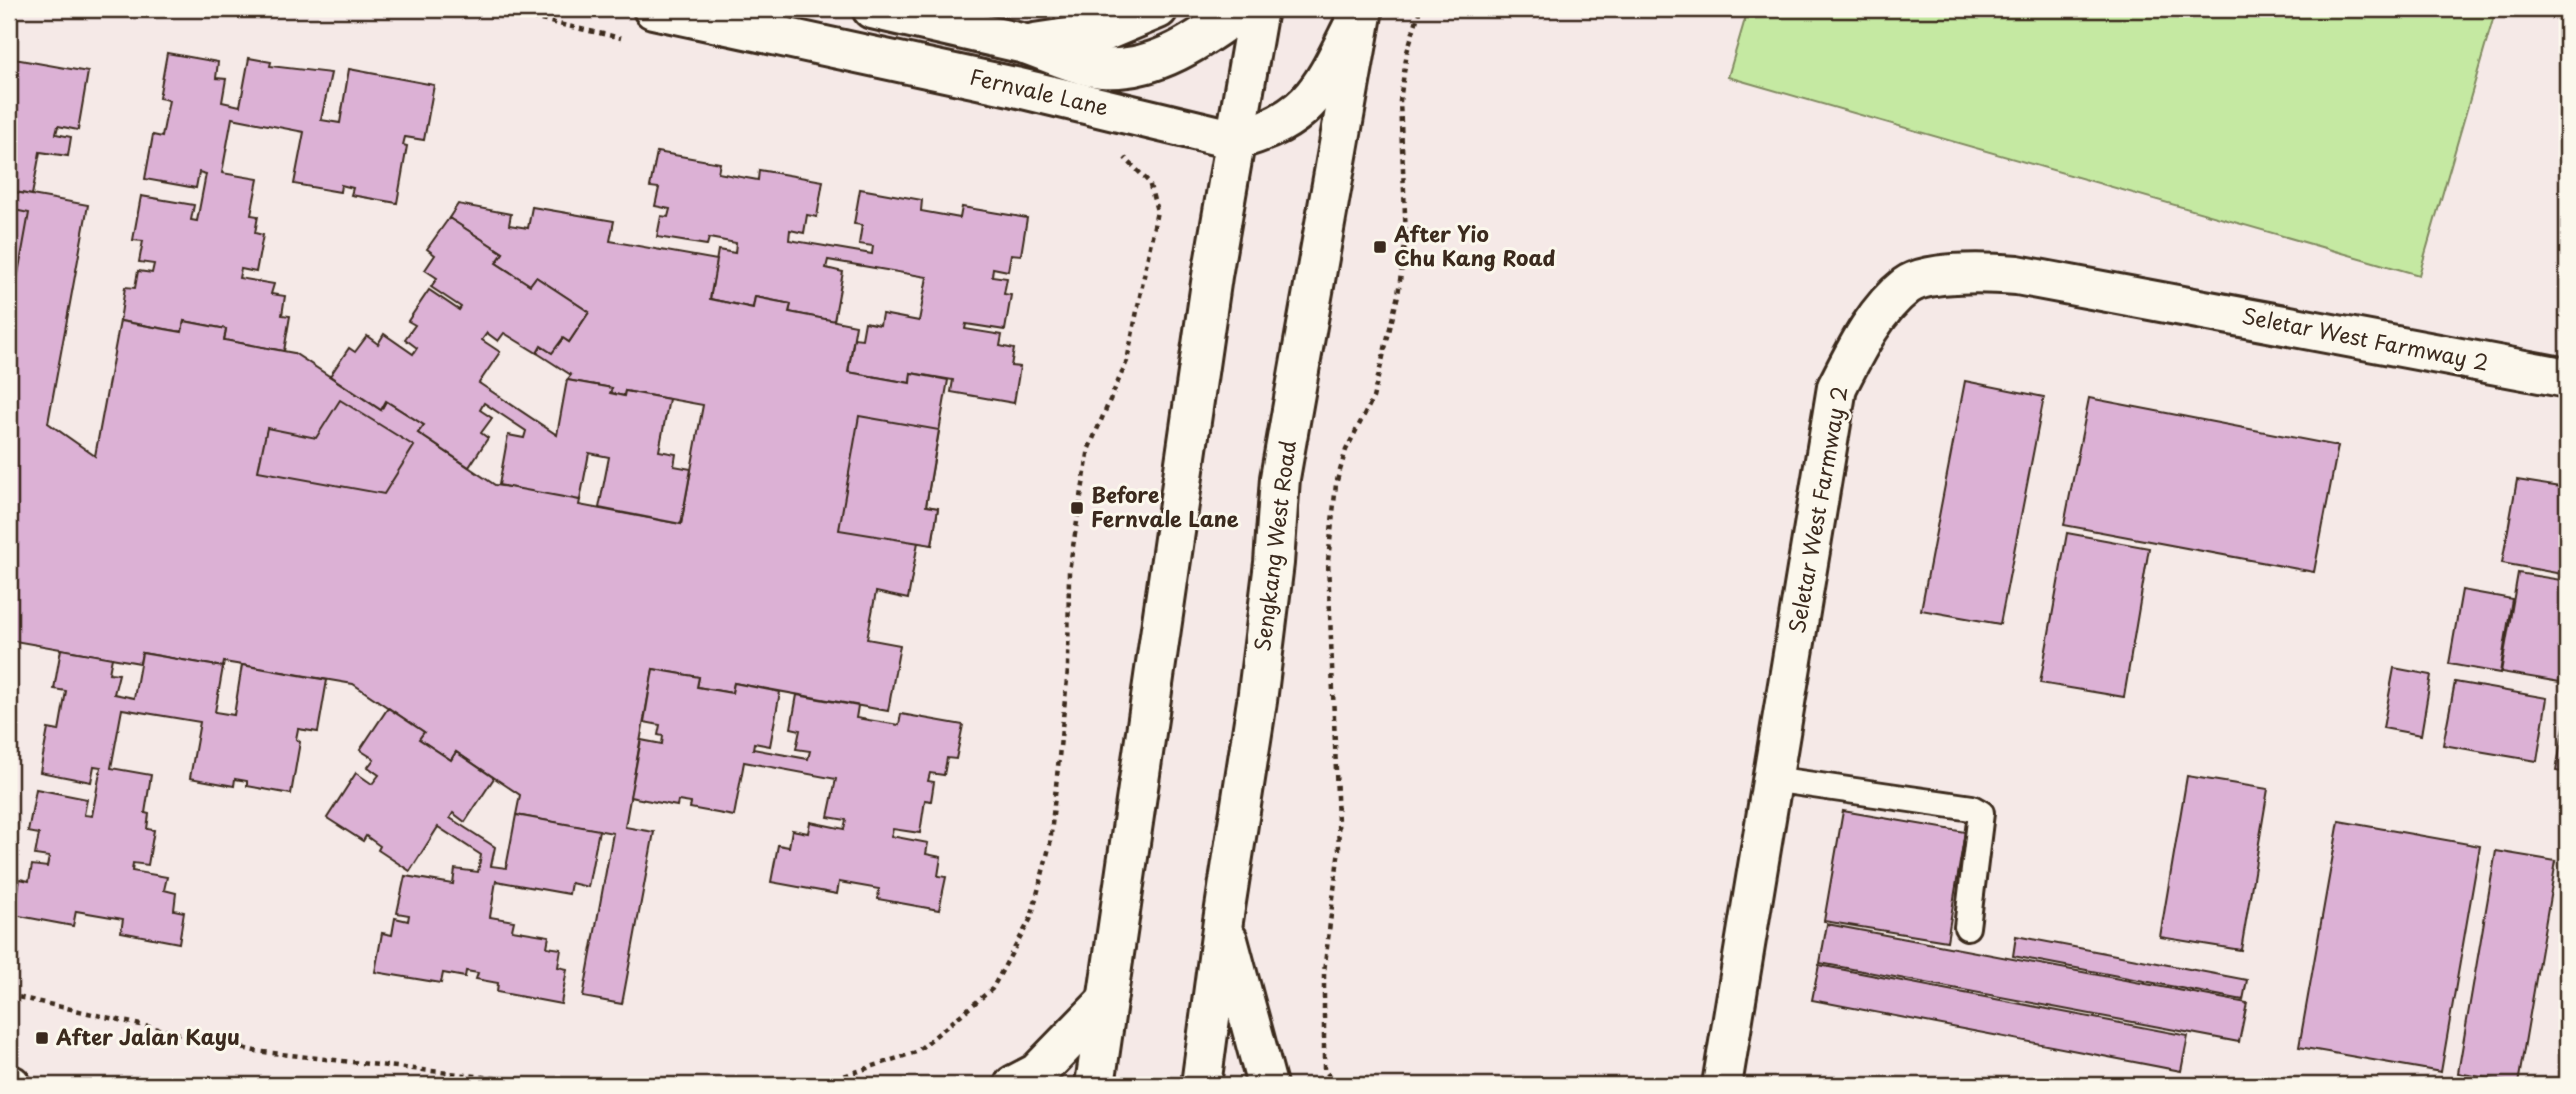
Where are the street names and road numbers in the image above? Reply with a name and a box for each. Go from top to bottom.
street label: Fernvale Lane [967,60,1112,123]
street label: Seletar West Farmway 2 [2239,298,2491,378]
street label: Seletar West Farmway 2 [1780,383,1855,636]
street label: Sengkang West Road [1245,438,1303,653]

